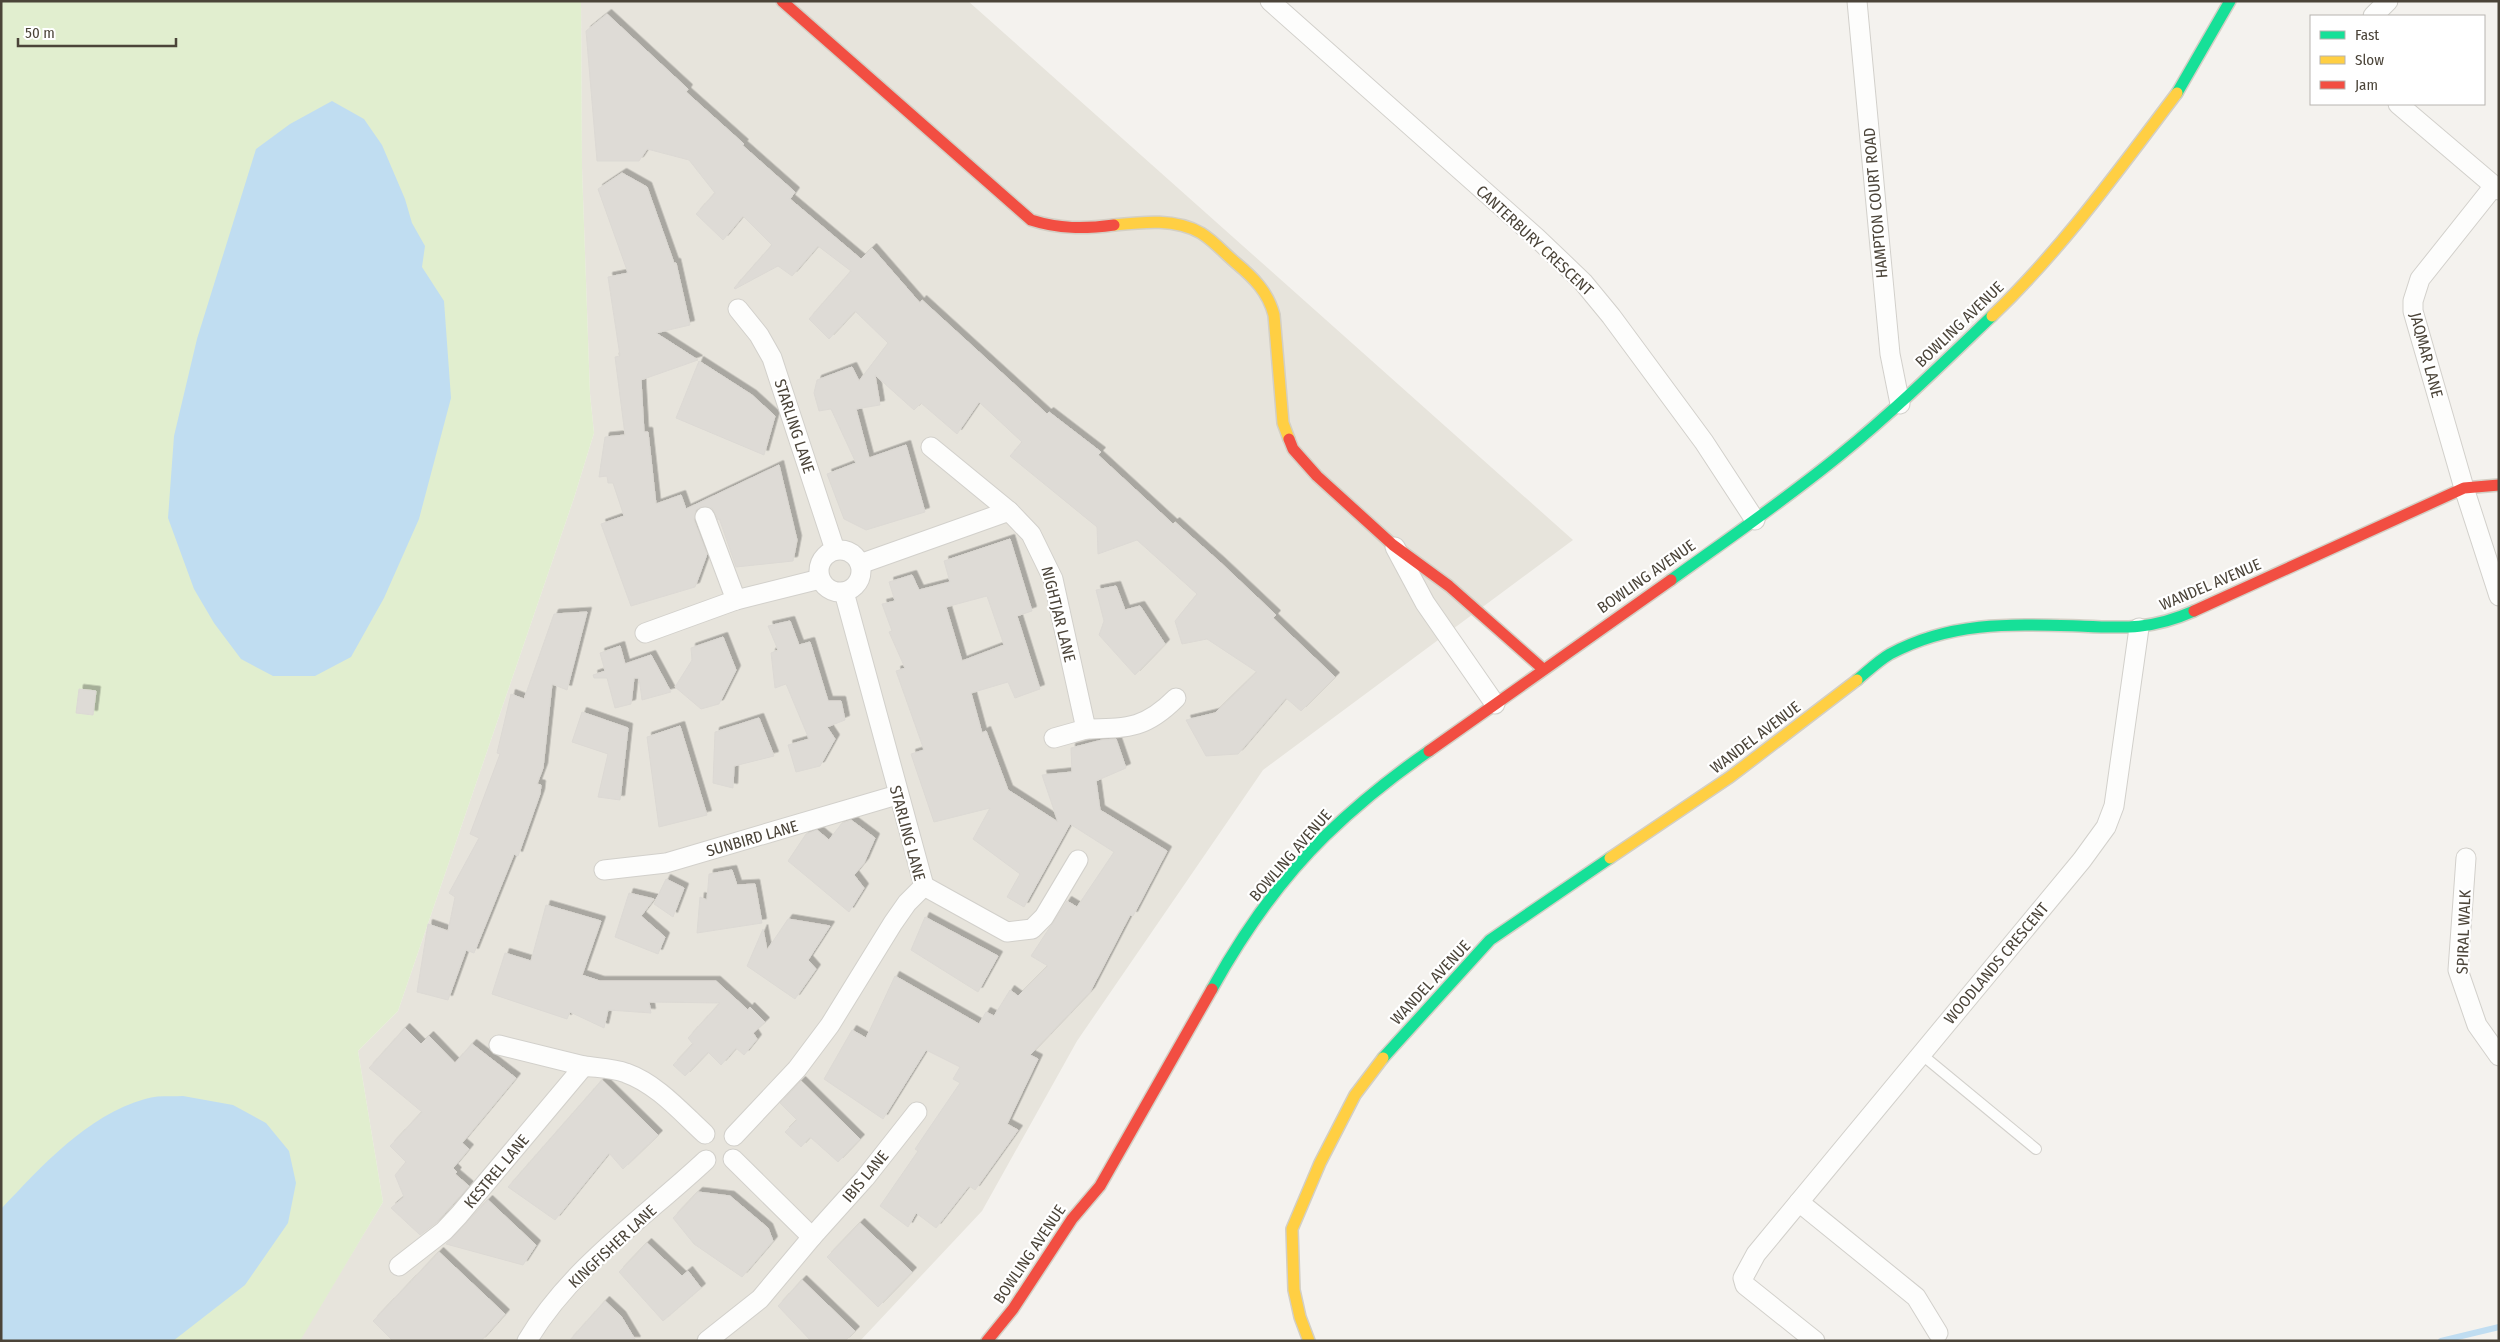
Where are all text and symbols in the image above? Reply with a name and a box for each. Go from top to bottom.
scale bar [18,15,175,47]
legend [2310,15,2485,105]
text: 50 m [25,24,55,42]
text: Fast [2355,26,2379,44]
text: Slow [2355,51,2384,69]
text: Jam [2355,76,2378,94]
street label: HAMPTON COURT ROAD [1859,127,1892,279]
street label: CANTERBURY CRESCENT [1472,181,1598,300]
street label: BOWLING AVENUE [1911,278,2007,371]
street label: JAQMAR LANE [2406,310,2447,400]
street label: STARLING LANE [770,377,819,476]
street label: BOWLING AVENUE [1594,536,1699,617]
street label: WANDEL AVENUE [2157,555,2264,614]
street label: NIGHTJAR LANE [1037,564,1080,664]
street label: WANDEL AVENUE [1706,697,1804,778]
street label: STARLING LANE [886,783,929,883]
street label: BOWLING AVENUE [1245,806,1335,905]
street label: SUNBIRD LANE [704,816,800,861]
street label: SPIRAL WALK [2453,889,2474,975]
street label: WOODLANDS CRESCENT [1940,898,2053,1028]
street label: WANDEL AVENUE [1387,936,1474,1028]
street label: KESTREL LANE [460,1131,533,1212]
street label: IBIS LANE [838,1147,892,1206]
street label: KINGFISHER LANE [565,1201,660,1292]
street label: BOWLING AVENUE [989,1201,1069,1307]

